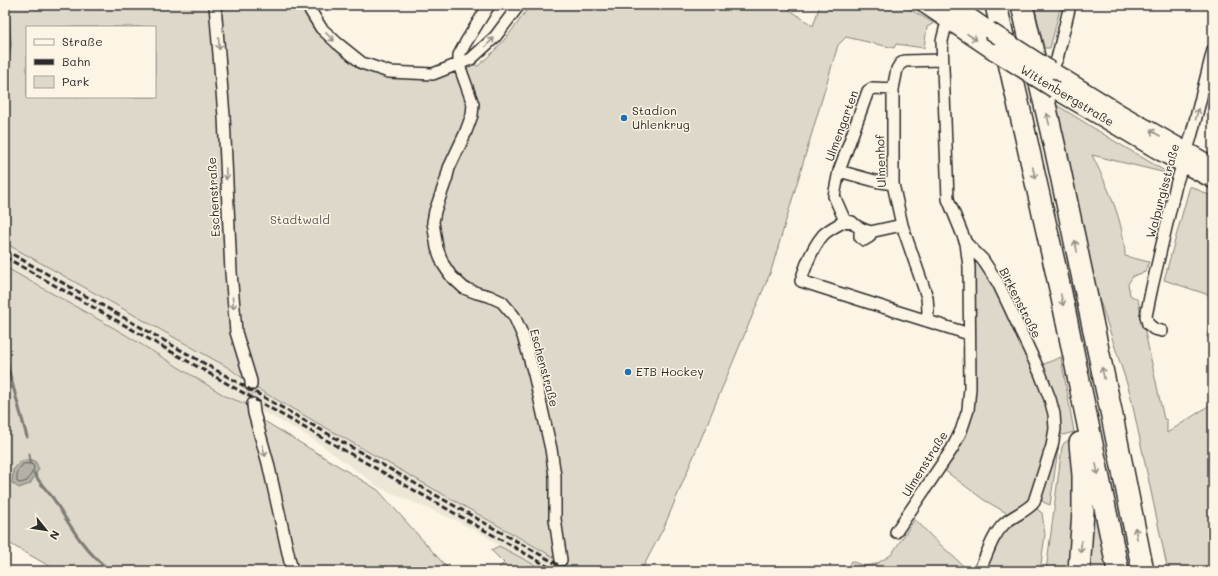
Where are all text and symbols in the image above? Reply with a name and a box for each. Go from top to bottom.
legend [26,26,156,98]
one-way arrow [325,32,335,42]
text: Straße [62,33,103,49]
one-way arrow [966,33,977,41]
one-way arrow [215,37,222,50]
one-way arrow [485,37,495,47]
text: Bahn [62,53,90,69]
street label: Wittenbergstraße [1018,61,1117,129]
text: Park [62,73,89,89]
street label: Ulmengarten [821,88,861,163]
place label: Stadion Uhlenkrug [632,102,690,132]
one-way arrow [1194,108,1201,121]
one-way arrow [1044,112,1052,125]
marker: Stadion Uhlenkrug [619,113,629,123]
one-way arrow [1149,129,1161,137]
street label: Ulmenhof [871,134,889,188]
street label: Walpurgisstraße [1142,142,1182,240]
street label: Eschenstraße [203,157,223,238]
one-way arrow [1031,166,1039,179]
one-way arrow [222,167,230,180]
park label: Stadtwald [270,211,330,227]
one-way arrow [1071,240,1079,253]
street label: Birkenstraße [996,264,1046,341]
one-way arrow [1059,293,1067,306]
one-way arrow [230,296,237,309]
street label: Eschenstraße [527,327,563,409]
place label: ETB Hockey [636,363,704,379]
marker: ETB Hockey [623,367,633,377]
one-way arrow [1099,367,1107,380]
street label: Ulmenstraße [898,428,951,499]
one-way arrow [261,444,269,457]
one-way arrow [1094,462,1102,475]
north arrow [26,510,66,550]
one-way arrow [1132,527,1140,540]
text: N [47,528,64,543]
one-way arrow [1077,540,1085,553]

